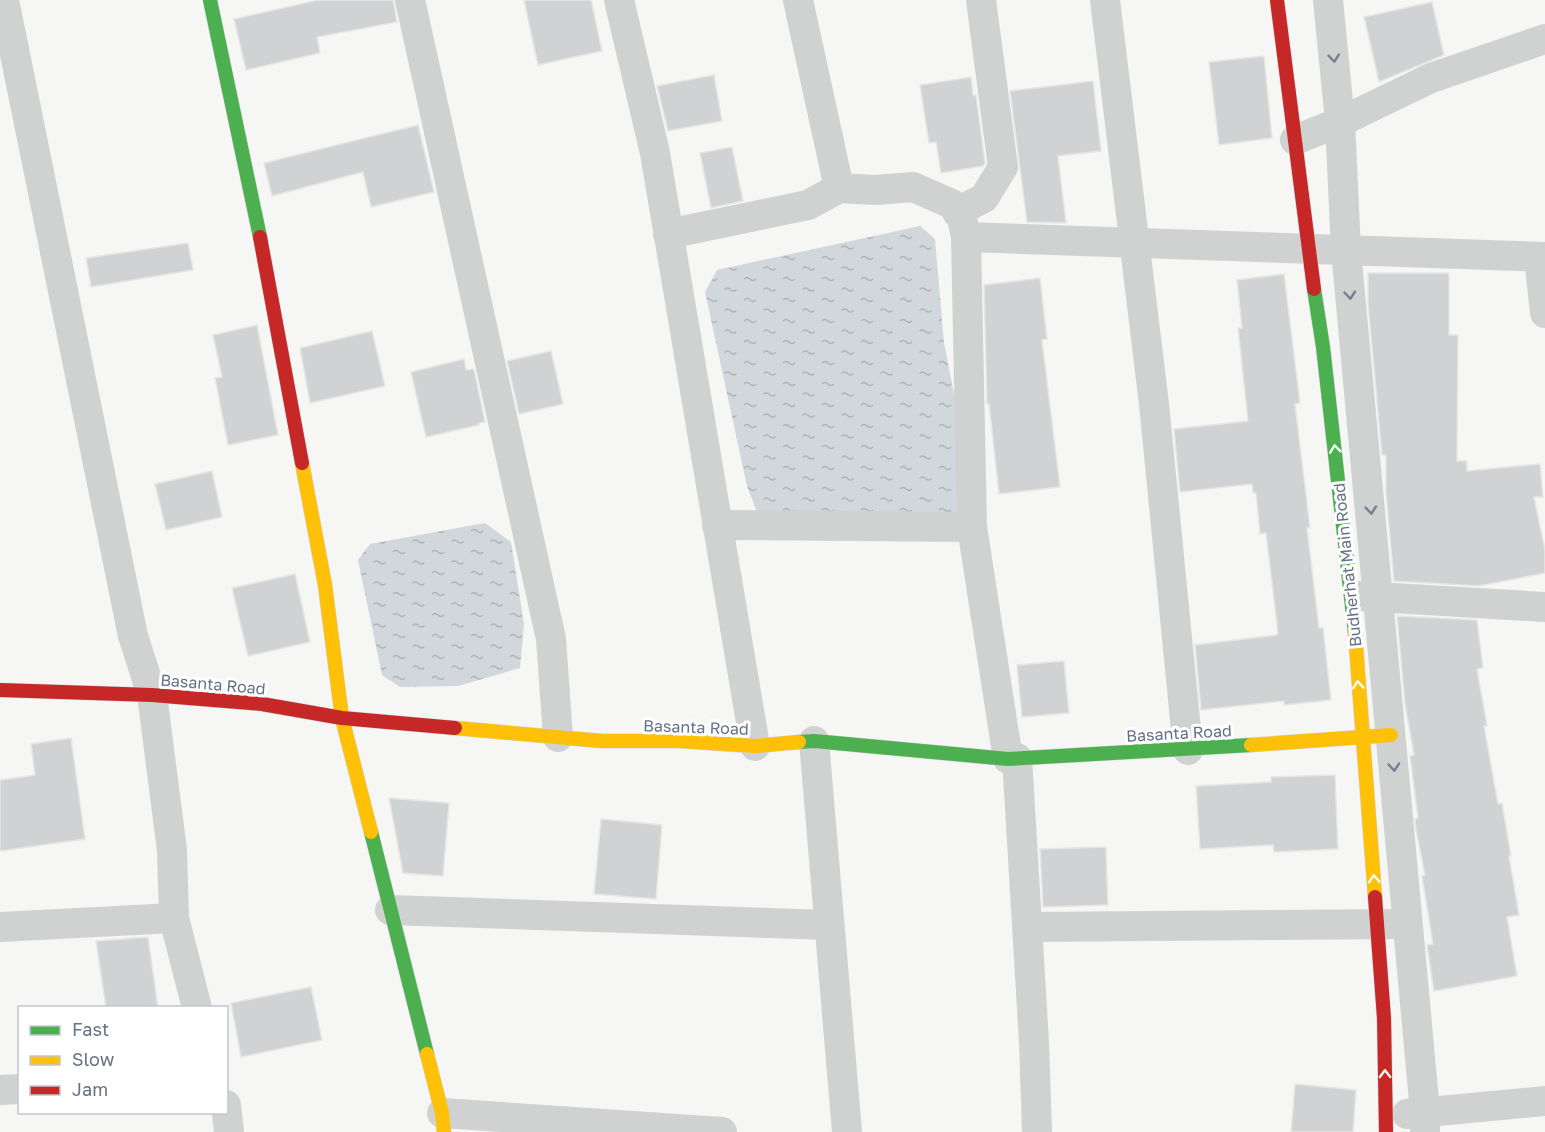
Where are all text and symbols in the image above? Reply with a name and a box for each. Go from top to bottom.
one-way arrow [1327,54,1340,63]
one-way arrow [1343,290,1356,299]
one-way arrow [1329,444,1342,453]
street label: Budherhat Main Road [1328,482,1366,648]
one-way arrow [1364,505,1377,514]
street label: Basanta Road [160,669,266,699]
one-way arrow [1351,680,1364,689]
street label: Basanta Road [643,715,749,739]
street label: Basanta Road [1126,720,1232,746]
one-way arrow [1387,762,1400,771]
one-way arrow [1368,874,1381,883]
legend [18,1006,228,1114]
text: Fast [72,1018,109,1040]
text: Slow [72,1048,115,1070]
one-way arrow [1379,1069,1391,1078]
text: Jam [72,1078,108,1100]

